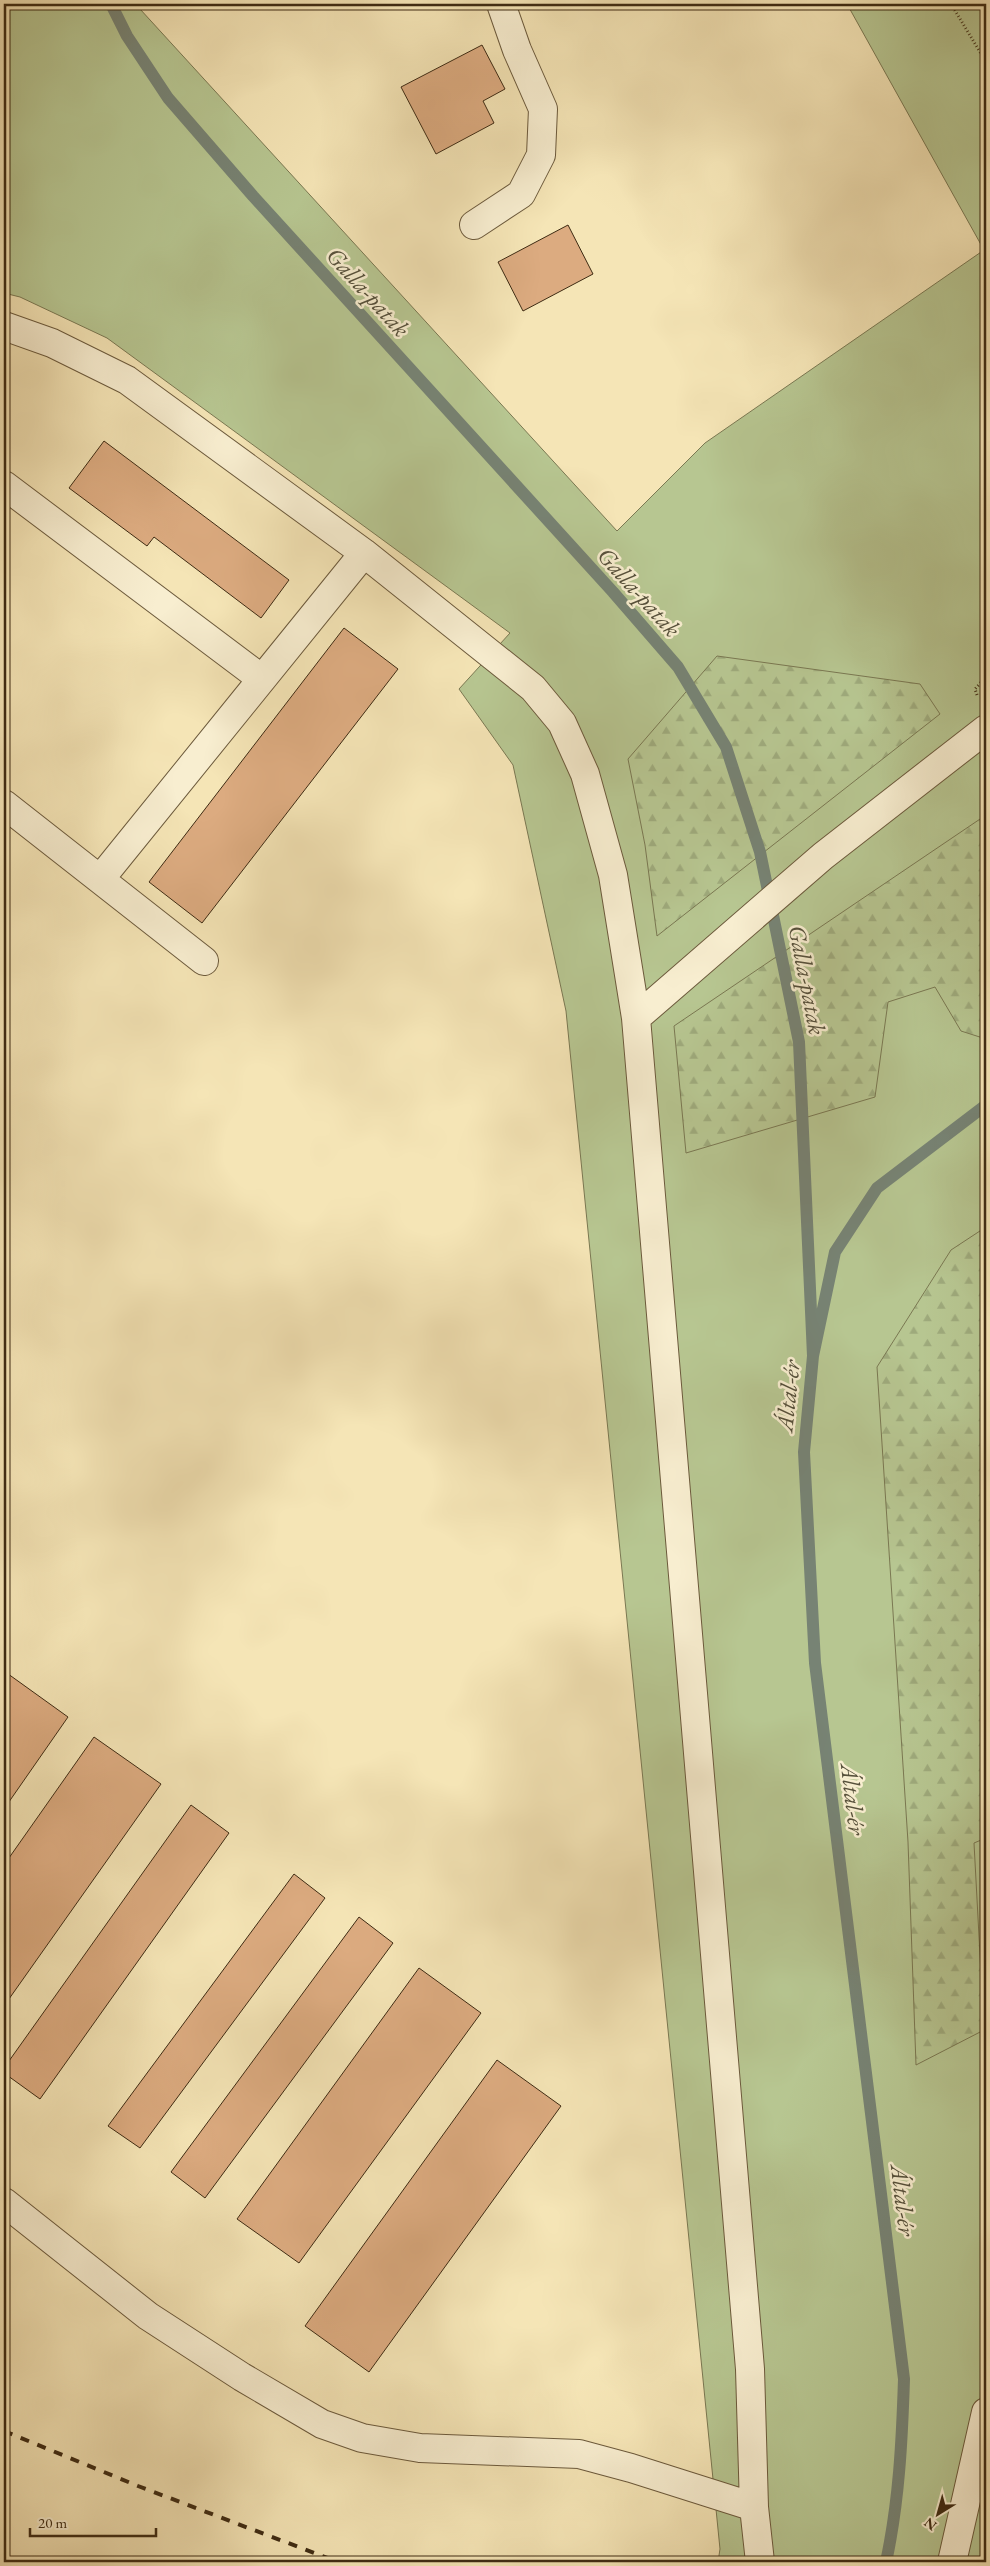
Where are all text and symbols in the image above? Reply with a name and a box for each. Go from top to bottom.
water label: Galla-patak [320,240,417,343]
water label: Galla-patak [591,540,688,643]
water label: Galla-patak [782,922,833,1037]
water label: Által-ér [768,1357,807,1435]
water label: Által-ér [834,1760,873,1838]
water label: Által-ér [884,2161,923,2239]
north arrow [912,2488,962,2538]
scale bar [30,2506,156,2538]
text: 20 m [38,2513,67,2532]
text: N [920,2513,940,2535]

